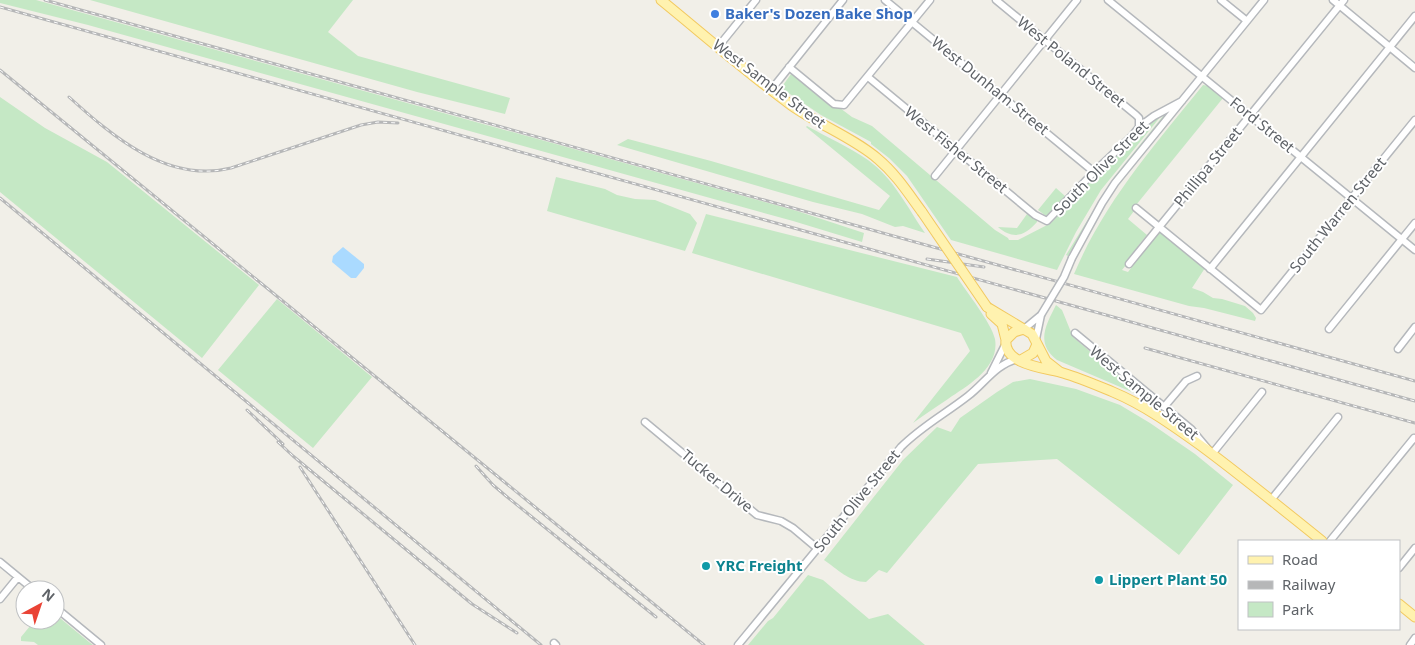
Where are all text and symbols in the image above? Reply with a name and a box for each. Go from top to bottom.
place label: Baker's Dozen Bake Shop [725,3,913,23]
marker: Baker's Dozen Bake Shop [709,8,721,20]
street label: West Poland Street [1014,11,1130,111]
street label: West Dunham Street [928,32,1054,139]
street label: West Sample Street [709,34,831,133]
street label: Ford Street [1226,92,1300,157]
street label: West Fisher Street [901,101,1013,197]
street label: South Olive Street [1049,115,1152,219]
street label: Phillipa Street [1169,122,1246,210]
street label: South Warren Street [1285,152,1390,276]
street label: West Sample Street [1086,341,1204,444]
street label: Tucker Drive [678,444,758,516]
street label: South Olive Street [809,444,904,556]
legend [1238,540,1400,630]
text: Road [1282,549,1318,569]
place label: YRC Freight [716,555,803,575]
marker: YRC Freight [700,560,712,572]
place label: Lippert Plant 50 [1109,569,1227,589]
marker: Lippert Plant 50 [1093,574,1105,586]
text: Railway [1282,574,1336,594]
north arrow [15,580,65,630]
text: N [38,584,59,606]
text: Park [1282,599,1314,619]

